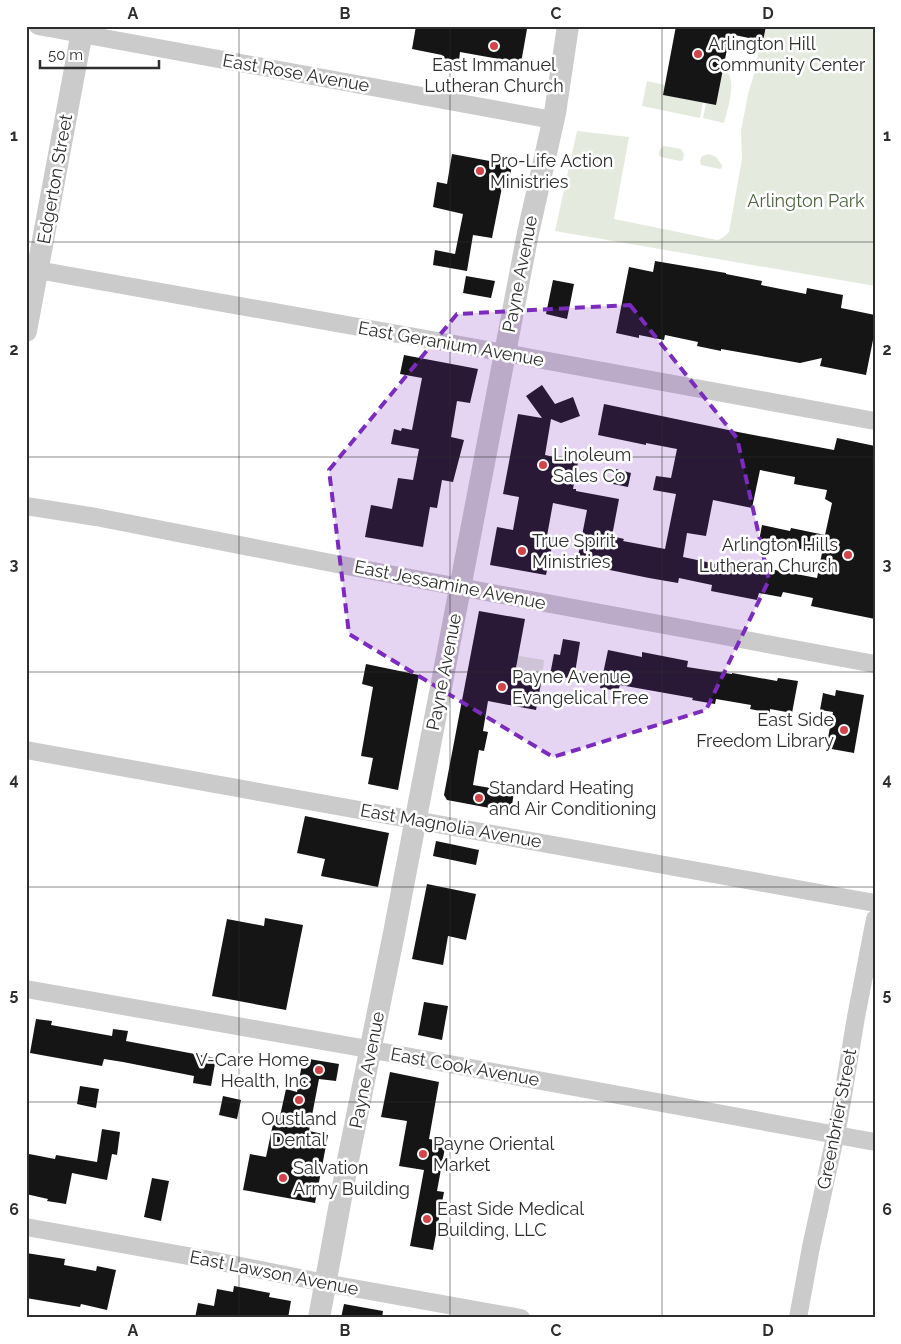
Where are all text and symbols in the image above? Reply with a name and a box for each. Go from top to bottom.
text: A [128,4,139,23]
text: B [340,4,351,23]
text: C [551,4,562,23]
text: D [762,4,774,23]
place label: Arlington Hill Community Center [708,33,866,75]
scale bar [40,38,159,70]
marker: East Immanuel Lutheran Church [488,40,500,52]
text: 50 m [48,46,83,64]
marker: Arlington Hill Community Center [692,48,704,60]
street label: East Rose Avenue [221,49,372,96]
place label: East Immanuel Lutheran Church [424,54,564,96]
street label: Edgerton Street [33,112,76,245]
text: 1 [10,126,18,145]
text: 1 [883,126,891,145]
place label: Pro-Life Action Ministries [490,150,613,192]
marker: Pro-Life Action Ministries [474,165,486,177]
park label: Arlington Park [747,190,865,211]
street label: Payne Avenue [498,213,541,334]
street label: East Geranium Avenue [356,317,546,370]
text: 2 [9,340,19,359]
text: 2 [882,340,892,359]
place label: Linoleum Sales Co [553,444,631,486]
marker: Linoleum Sales Co [537,459,549,471]
place label: True Spirit Ministries [532,530,616,572]
place label: Arlington Hills Lutheran Church [699,534,838,576]
marker: True Spirit Ministries [516,545,528,557]
marker: Arlington Hills Lutheran Church [842,549,854,561]
text: 3 [10,555,19,574]
text: 3 [883,555,892,574]
street label: East Jessamine Avenue [353,556,548,613]
street label: Payne Avenue [422,611,465,732]
place label: Payne Avenue Evangelical Free [512,666,649,708]
marker: Payne Avenue Evangelical Free [496,681,508,693]
place label: East Side Freedom Library [696,709,834,751]
marker: East Side Freedom Library [838,724,850,736]
text: 4 [9,770,19,789]
text: 4 [882,770,892,789]
place label: Standard Heating and Air Conditioning [489,777,656,819]
marker: Standard Heating and Air Conditioning [473,792,485,804]
street label: East Magnolia Avenue [359,799,544,852]
text: 5 [10,985,19,1004]
text: 5 [883,985,892,1004]
street label: Payne Avenue [345,1009,388,1130]
street label: East Cook Avenue [389,1043,541,1090]
street label: Greenbrier Street [813,1047,860,1191]
place label: V-Care Home Health, Inc [196,1049,309,1091]
marker: V-Care Home Health, Inc [313,1064,325,1076]
marker: Oustland Dental [293,1094,305,1106]
place label: Oustland Dental [261,1108,337,1150]
place label: Payne Oriental Market [433,1133,555,1175]
marker: Payne Oriental Market [417,1148,429,1160]
place label: Salvation Army Building [293,1157,410,1199]
marker: Salvation Army Building [277,1172,289,1184]
place label: East Side Medical Building, LLC [437,1198,584,1240]
text: 6 [9,1200,19,1219]
text: 6 [882,1200,892,1219]
marker: East Side Medical Building, LLC [421,1213,433,1225]
street label: East Lawson Avenue [188,1246,361,1299]
text: A [128,1321,139,1340]
text: B [340,1321,351,1340]
text: C [551,1321,562,1340]
text: D [762,1321,774,1340]

